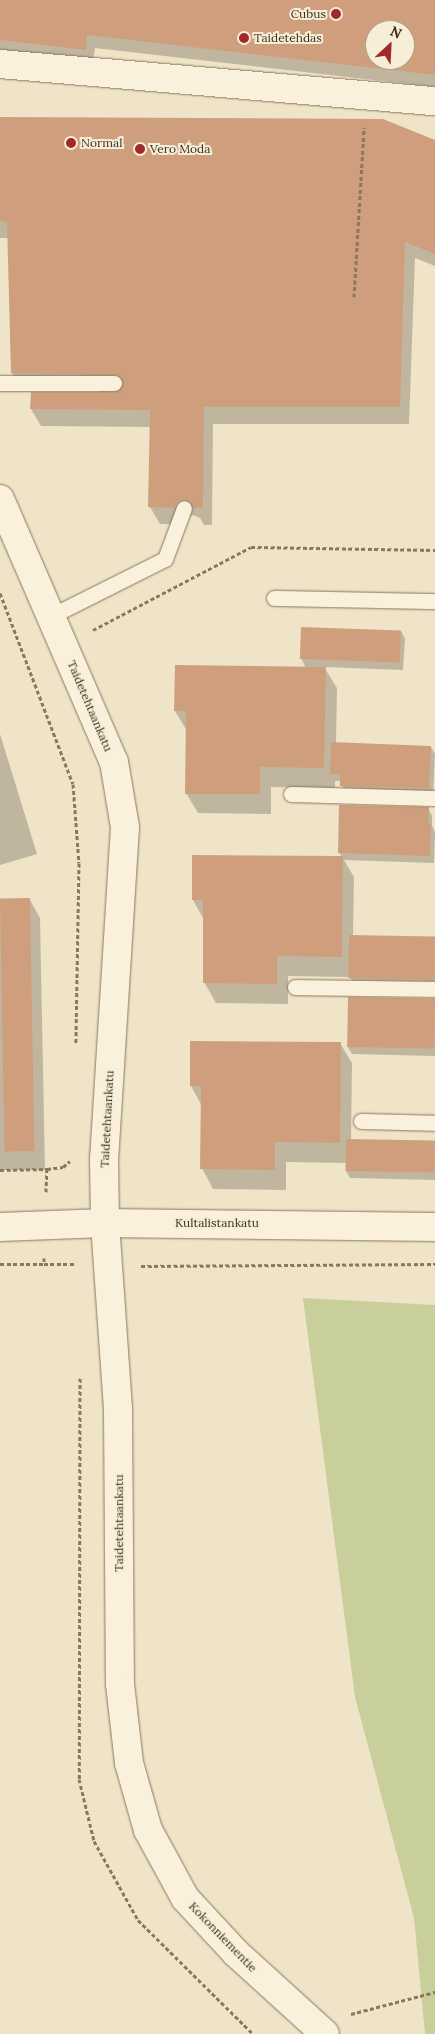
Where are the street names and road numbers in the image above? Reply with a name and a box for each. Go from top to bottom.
street label: Taidetehtaankatu [64,658,116,754]
street label: Taidetehtaankatu [97,1070,117,1168]
street label: Kultalistankatu [175,1216,259,1230]
street label: Taidetehtaankatu [112,1474,126,1572]
street label: Kokonniementie [186,1899,260,1975]

